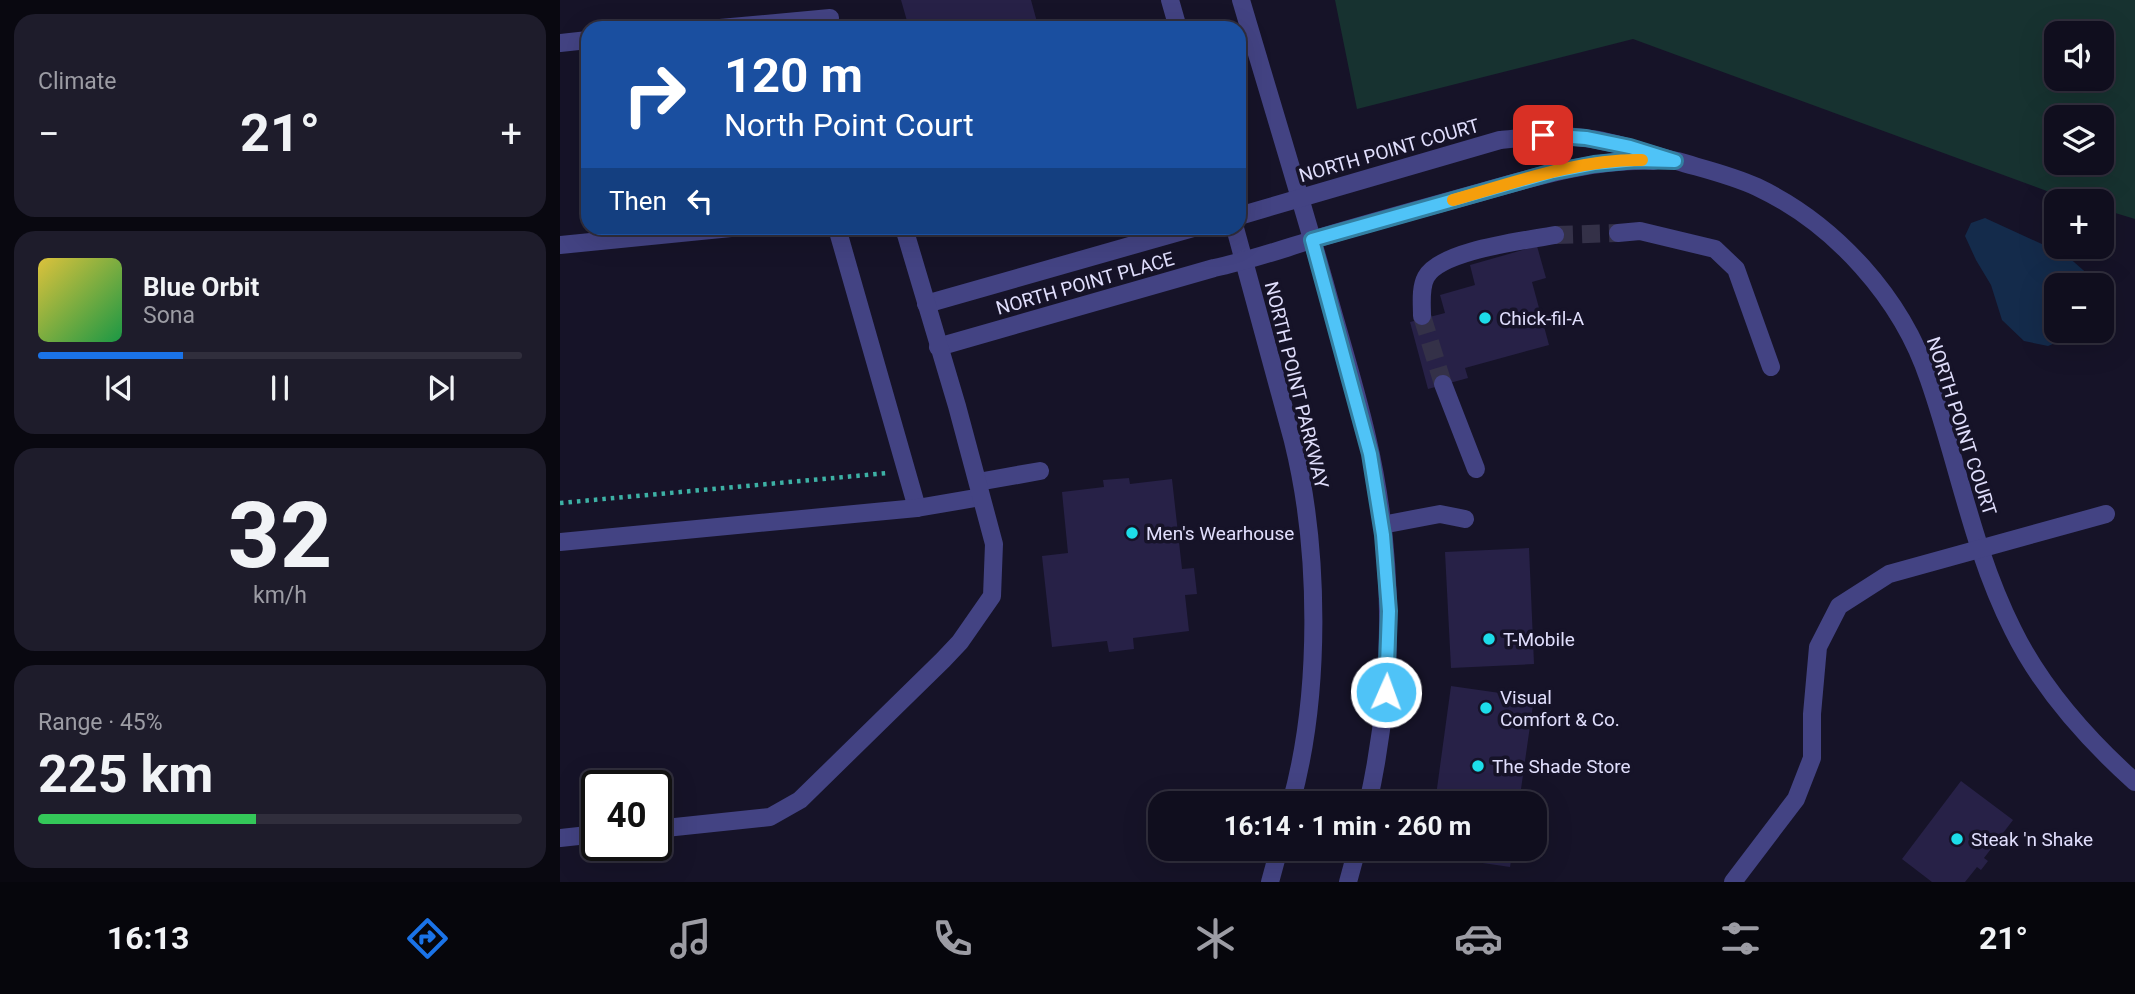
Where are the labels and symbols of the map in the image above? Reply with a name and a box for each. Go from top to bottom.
pin [1513,105,1573,165]
street label: NORTH POINT COURT [1296,114,1482,187]
street label: NORTH POINT PLACE [993,247,1177,320]
street label: NORTH POINT PARKWAY [1260,279,1334,492]
place label: Chick-fil-A [1499,307,1585,330]
marker: Chick-fil-A [1477,310,1493,326]
street label: NORTH POINT COURT [1922,334,2001,518]
place label: Men's Wearhouse [1146,522,1294,545]
marker: Men's Wearhouse [1124,525,1140,541]
place label: T-Mobile [1503,628,1575,651]
marker: T-Mobile [1481,631,1497,647]
position arrow [1349,655,1423,729]
place label: Visual Comfort & Co. [1500,686,1620,731]
marker: Visual Comfort & Co. [1478,700,1494,716]
place label: The Shade Store [1492,755,1631,778]
marker: The Shade Store [1470,758,1486,774]
speed limit sign: 40 [581,770,672,861]
place label: Steak 'n Shake [1971,828,2093,851]
marker: Steak 'n Shake [1949,831,1965,847]

